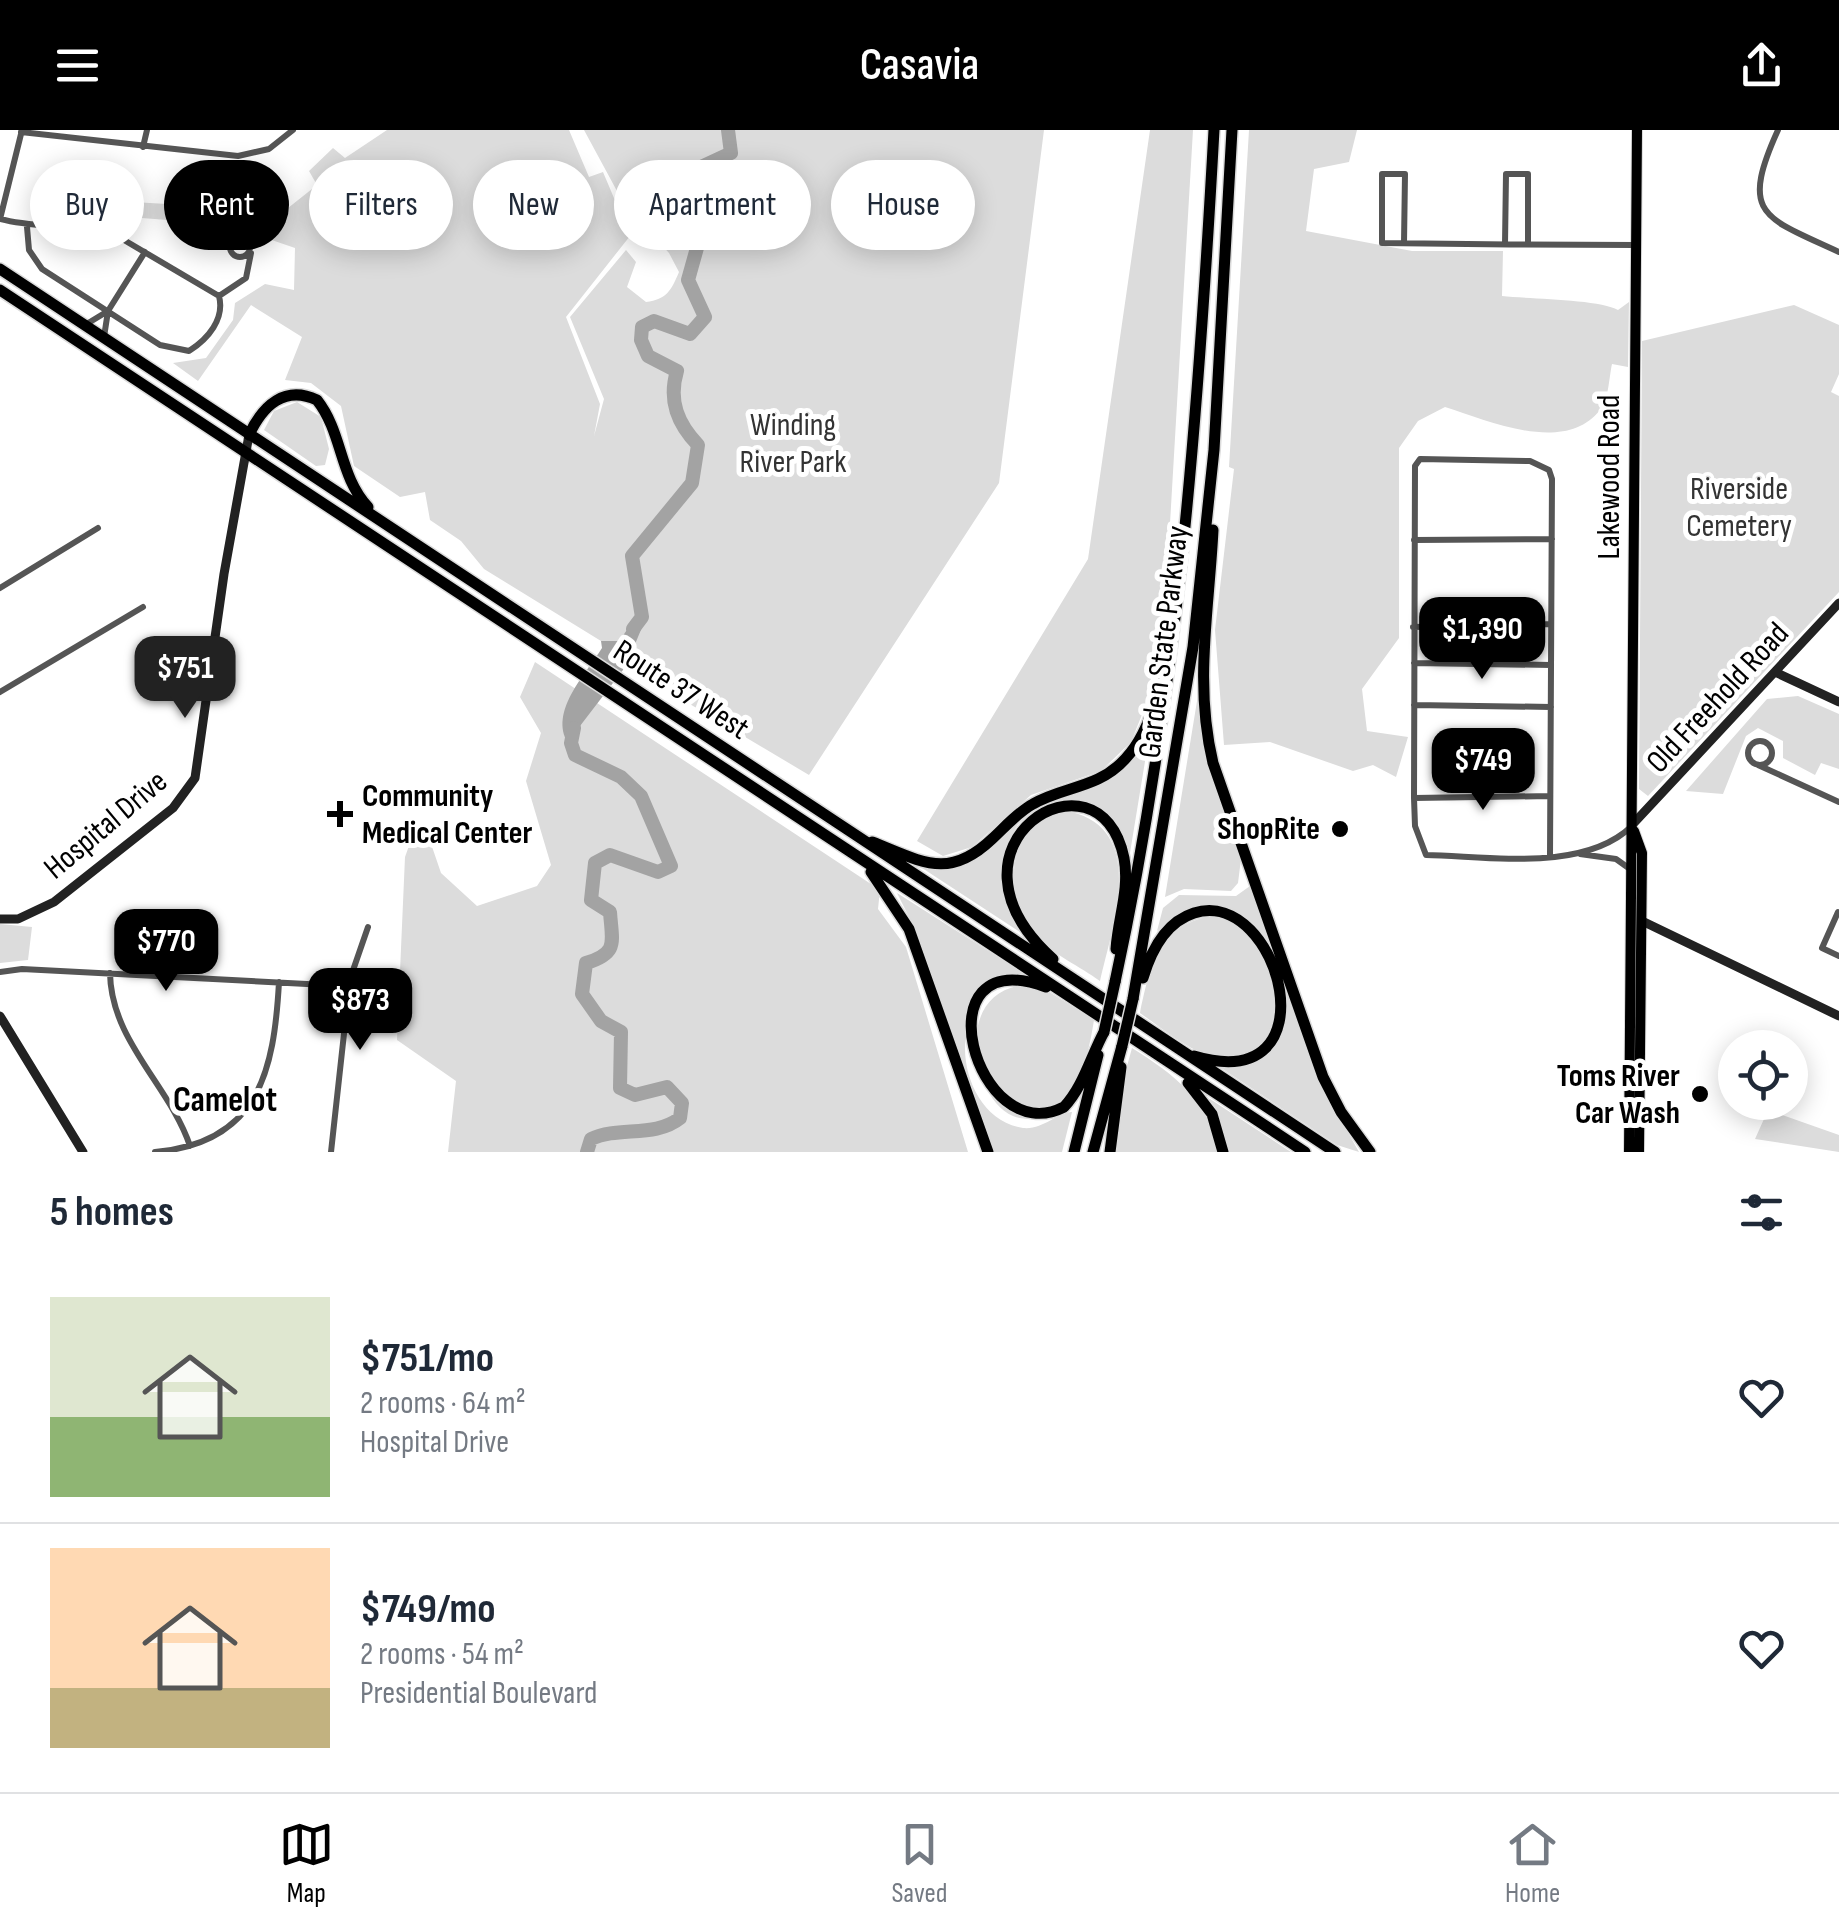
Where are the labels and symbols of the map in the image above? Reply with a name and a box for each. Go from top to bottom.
street label: Lakewood Road [1590,395,1629,559]
park label: Winding River Park [740,406,846,482]
park label: Riverside Cemetery [1686,470,1792,546]
street label: Garden State Parkway [1130,524,1198,760]
pin: $1,390 [1401,597,1563,682]
street label: Old Freehold Road [1638,615,1798,781]
street label: Route 37 West [606,632,756,748]
pin: $751 [126,636,244,721]
pin: $749 [1424,728,1542,813]
street label: Hospital Drive [36,762,176,888]
place label: Community Medical Center [362,777,532,853]
marker: Community Medical Center [327,801,353,827]
place label: ShopRite [1217,810,1320,849]
marker: ShopRite [1329,818,1351,840]
pin: $770 [107,909,225,994]
pin: $873 [301,968,419,1053]
place label: Toms River Car Wash [1557,1057,1680,1133]
district label: Camelot [173,1079,277,1122]
marker: Toms River Car Wash [1689,1083,1711,1105]

